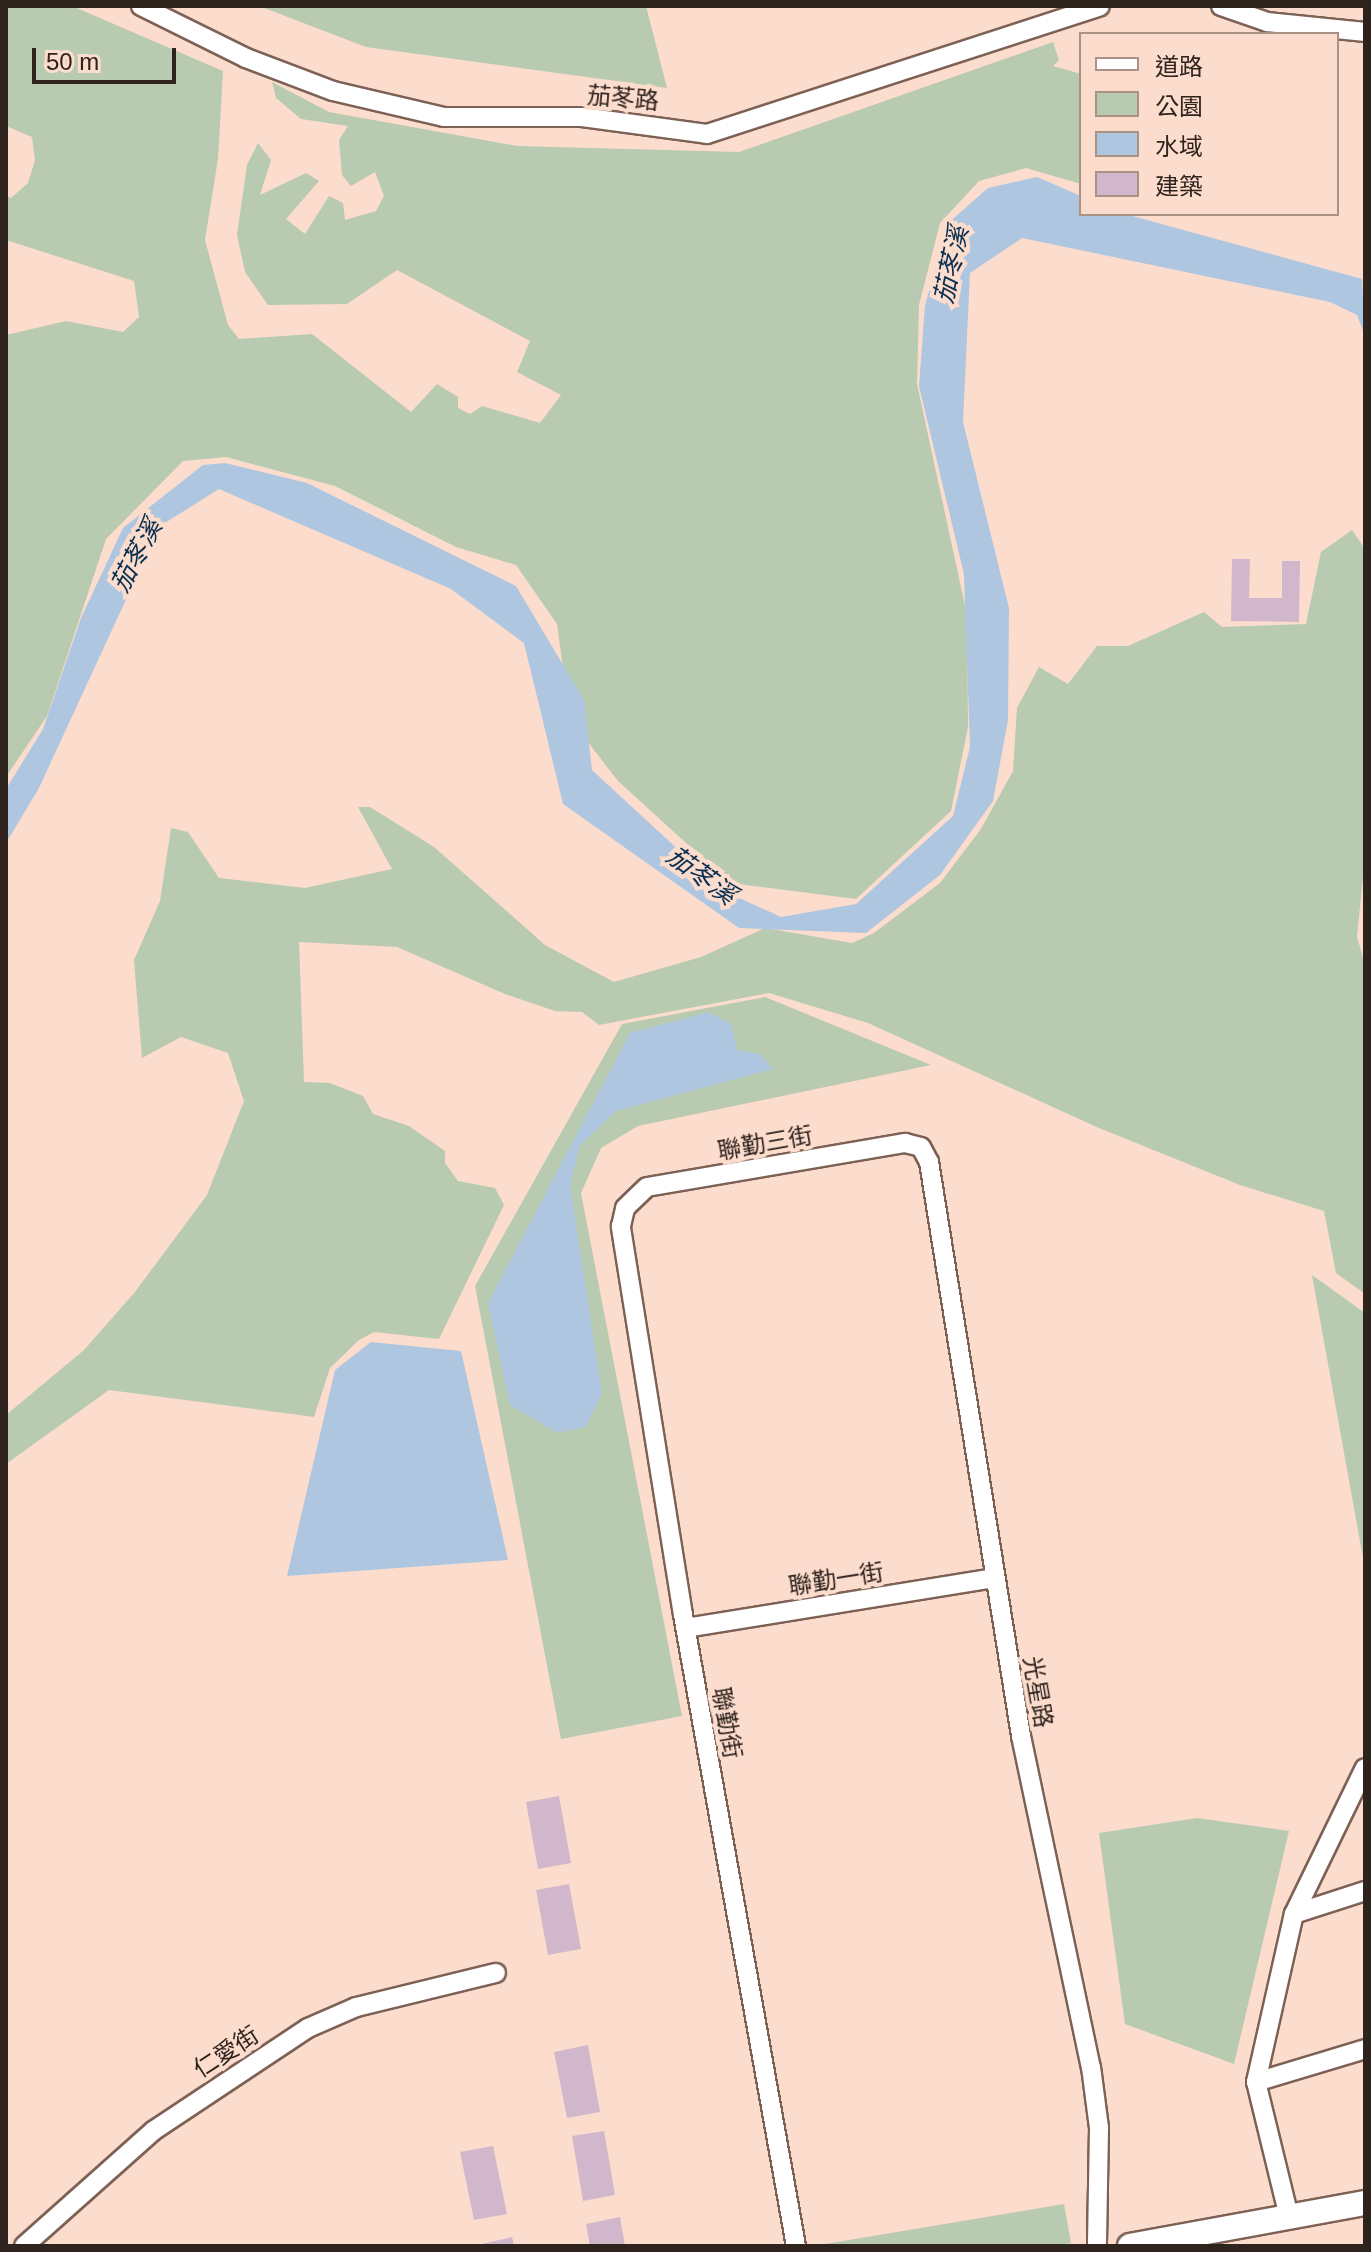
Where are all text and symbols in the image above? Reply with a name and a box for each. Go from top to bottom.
scale bar [36,32,180,82]
legend [1079,32,1339,216]
text: 50 m [46,48,99,75]
text: 道路 [1155,53,1203,80]
street label: 茄苳路 [586,81,660,115]
text: 公園 [1155,93,1203,120]
text: 水域 [1155,133,1203,160]
text: 建築 [1155,173,1203,200]
water label: 茄苳溪 [929,224,975,306]
water label: 茄苳溪 [105,514,169,598]
water label: 茄苳溪 [660,840,742,912]
street label: 聯勤三街 [715,1120,815,1166]
street label: 聯勤一街 [786,1557,886,1601]
street label: 光星路 [1018,1654,1058,1730]
street label: 聯勤街 [707,1685,747,1761]
street label: 仁愛街 [188,2020,264,2084]

